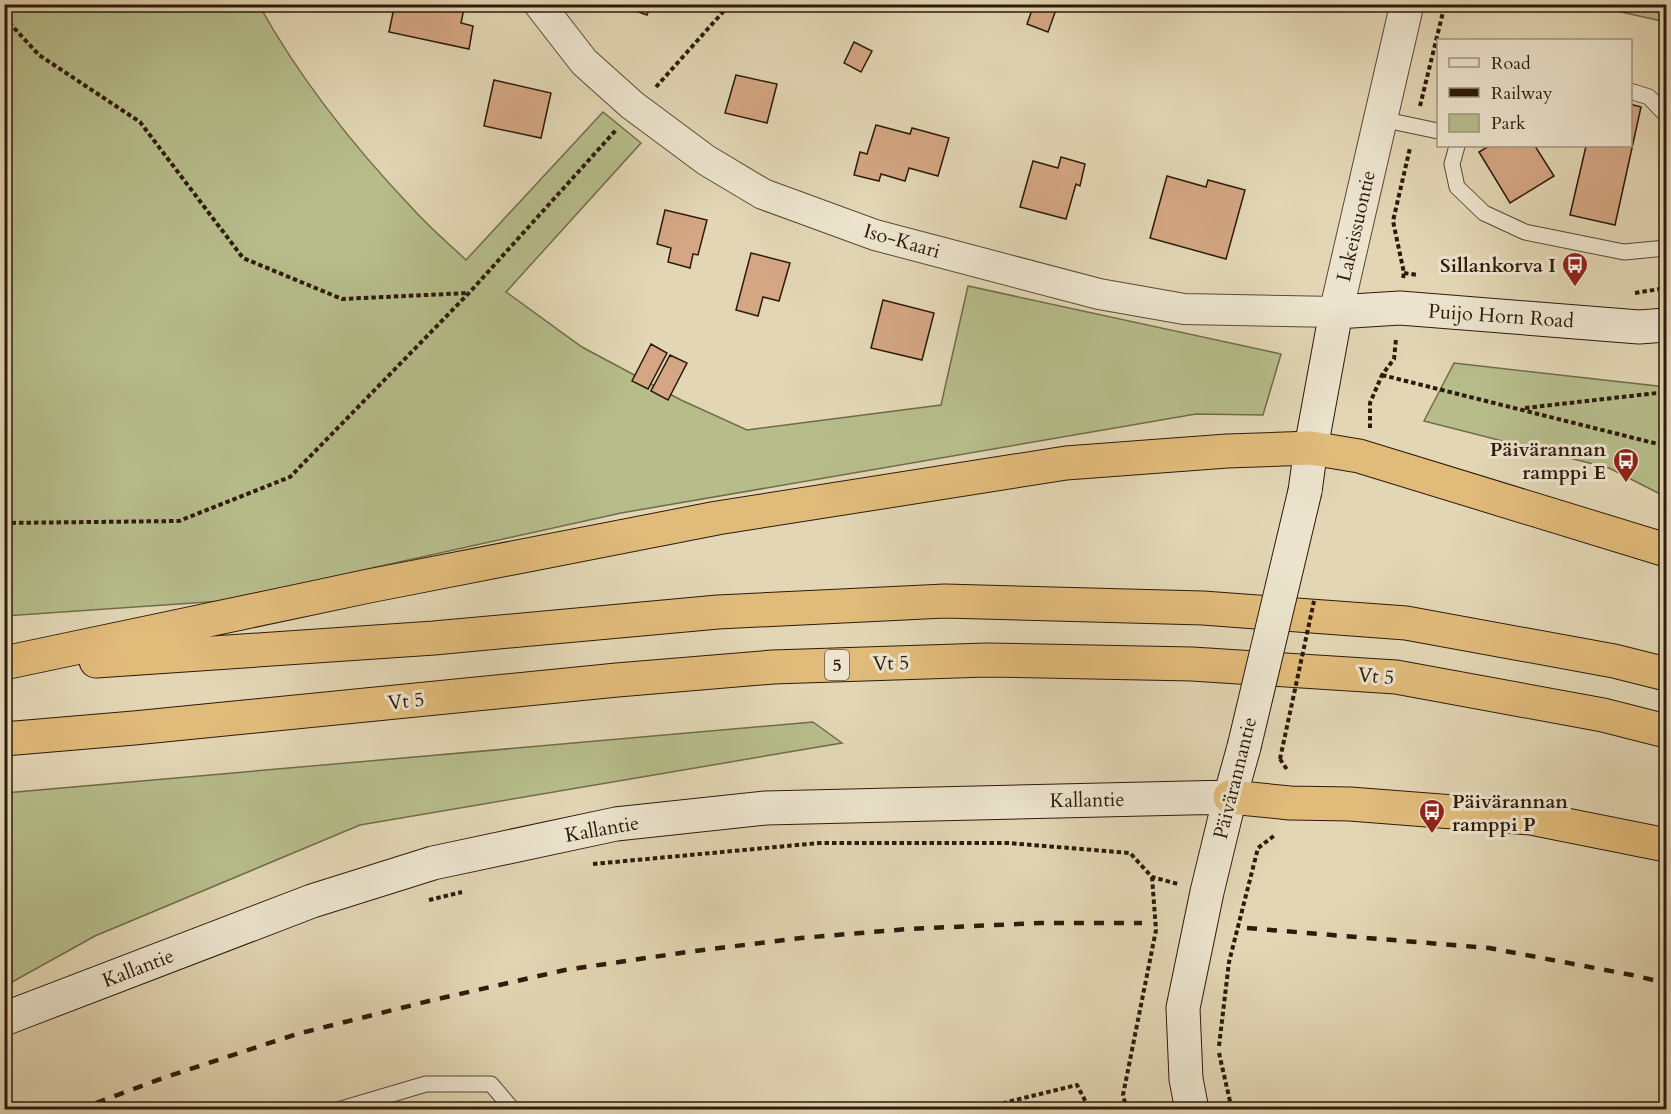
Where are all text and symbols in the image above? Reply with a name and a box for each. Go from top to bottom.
legend [1437,39,1632,147]
text: Road [1491,51,1531,76]
text: Railway [1491,81,1553,106]
text: Park [1491,111,1526,136]
street label: Lakeissuontie [1330,168,1382,284]
street label: Iso-Kaari [861,217,944,265]
bus stop icon: Sillankorva I [1560,250,1590,288]
place label: Sillankorva I [1440,252,1556,279]
street label: Puijo Horn Road [1427,297,1575,335]
place label: Päivärannan ramppi E [1490,436,1606,486]
bus stop icon: Päivärannan ramppi E [1611,446,1641,484]
street label: Vt 5 [872,649,910,677]
road number: 5 [825,650,849,680]
street label: Vt 5 [1357,661,1395,691]
street label: Vt 5 [386,686,426,716]
street label: Päivärannantie [1207,714,1263,842]
street label: Kallantie [1049,786,1125,814]
place label: Päivärannan ramppi P [1452,788,1568,838]
bus stop icon: Päivärannan ramppi P [1417,797,1447,835]
street label: Kallantie [563,809,641,849]
street label: Kallantie [98,942,178,994]

